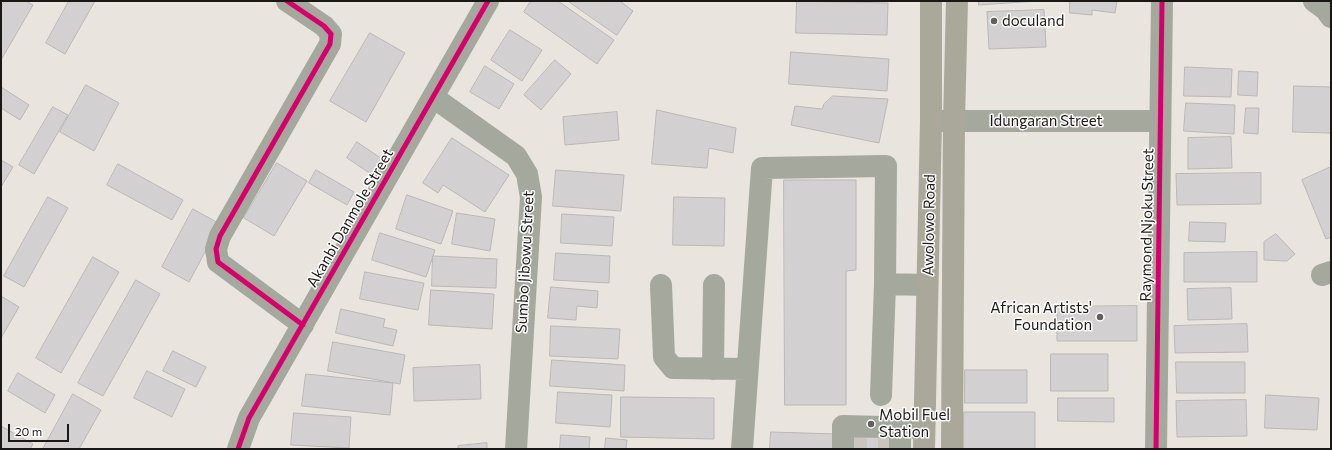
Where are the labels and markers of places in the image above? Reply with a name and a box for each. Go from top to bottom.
place label: doculand [1002,12,1064,30]
marker: doculand [989,16,999,26]
place label: African Artists' Foundation [990,299,1092,334]
marker: African Artists' Foundation [1095,312,1105,322]
place label: Mobil Fuel Station [879,406,950,441]
marker: Mobil Fuel Station [866,419,876,429]

